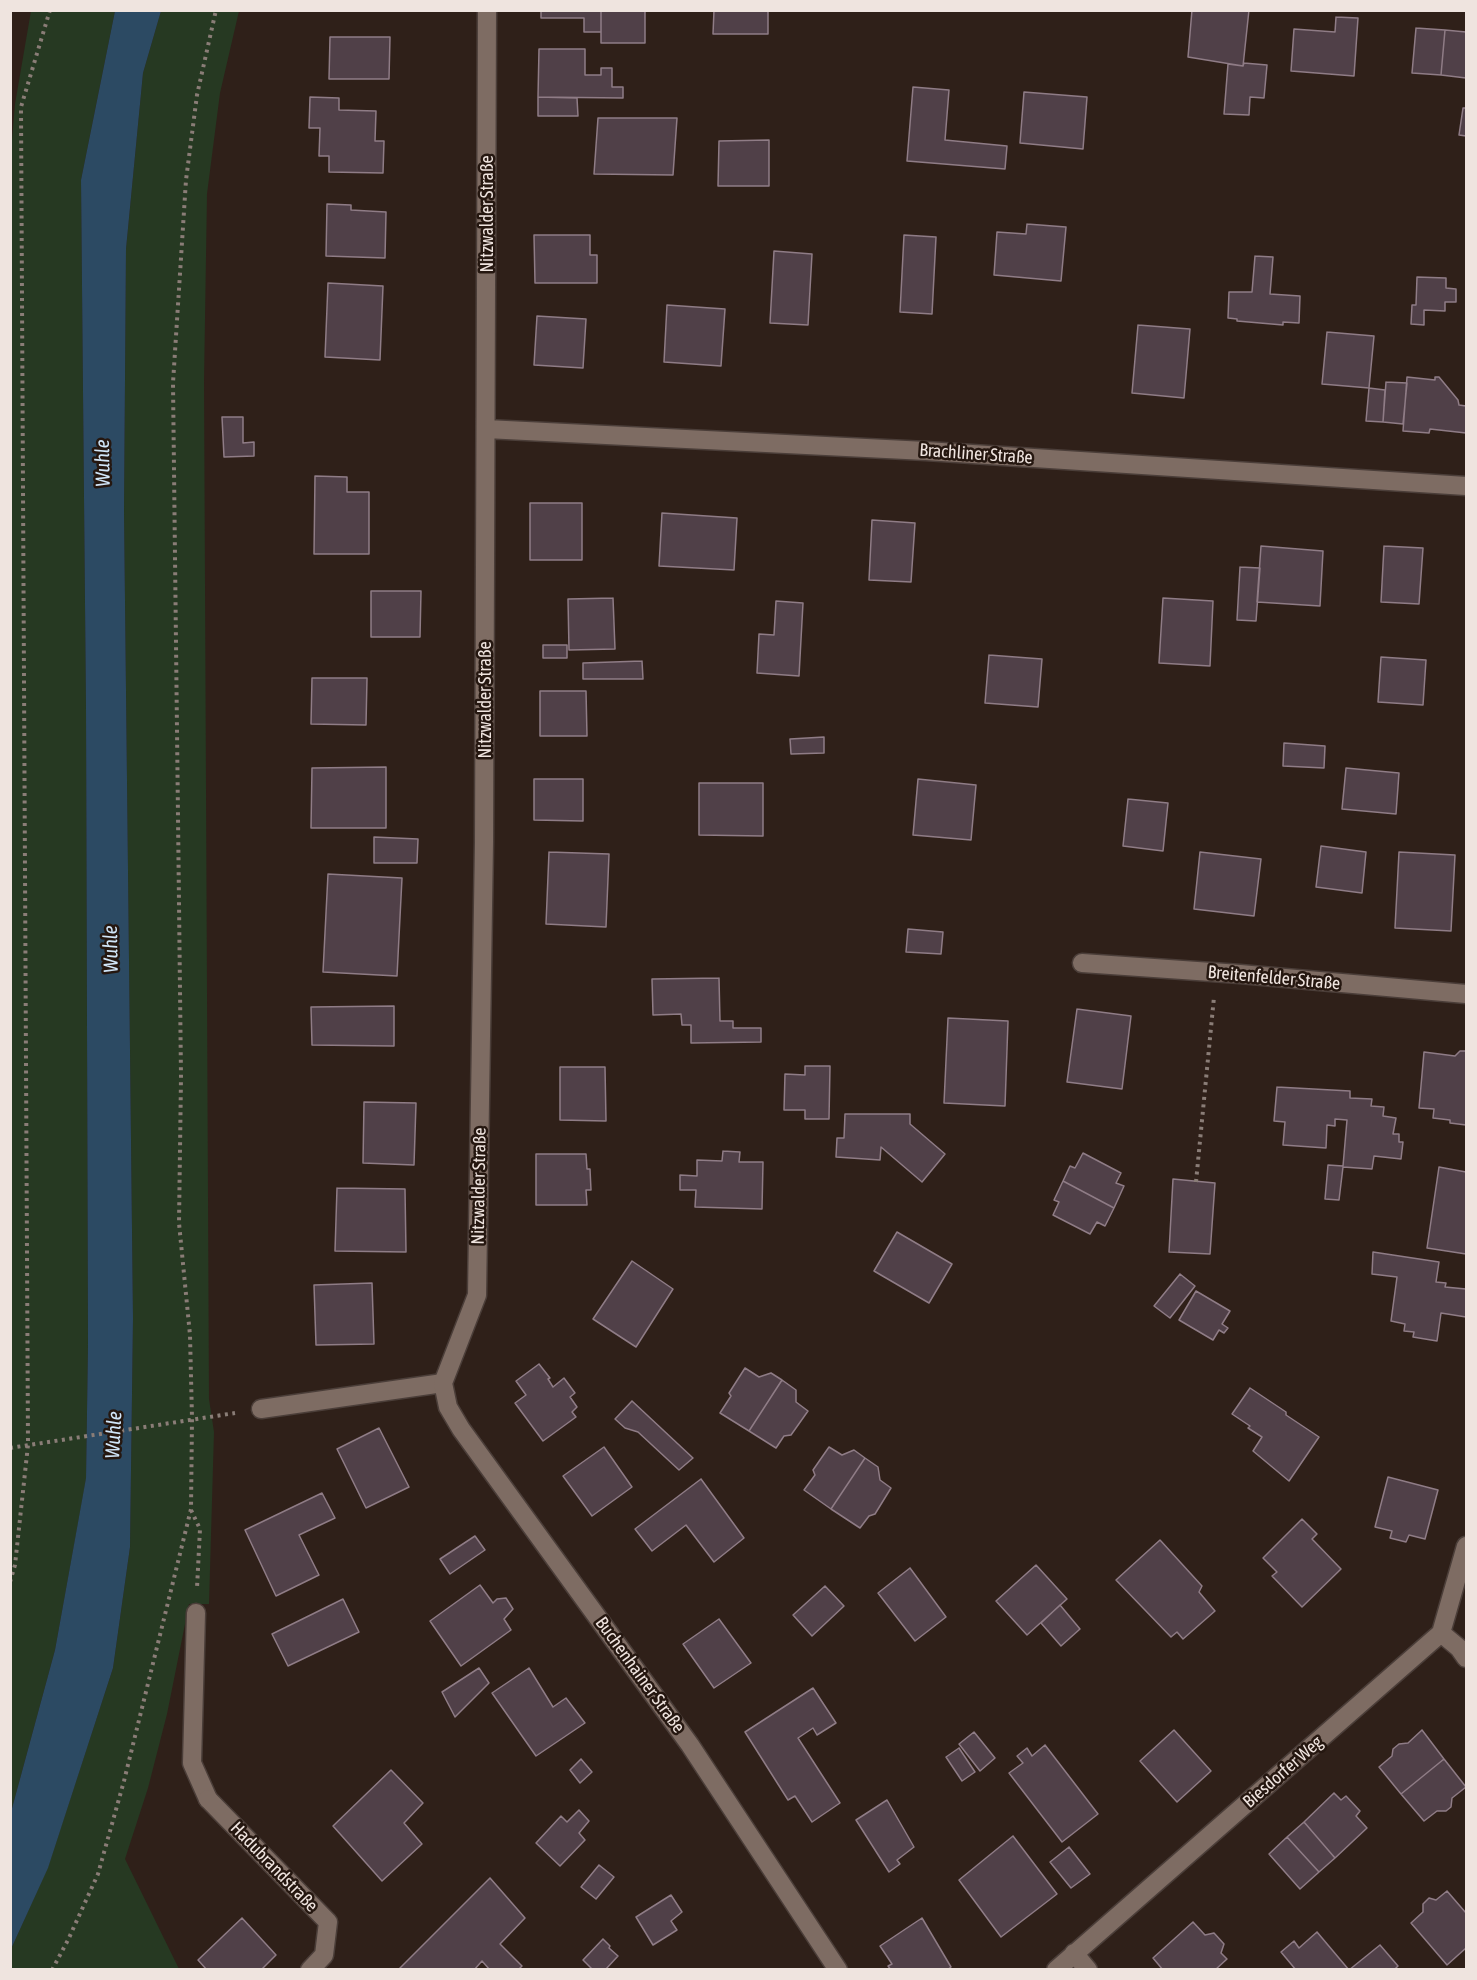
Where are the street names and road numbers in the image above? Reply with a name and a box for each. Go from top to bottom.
street label: Nitzwalder Straße [476,155,498,273]
street label: Brachliner Straße [919,439,1033,469]
street label: Nitzwalder Straße [474,641,496,759]
street label: Breitenfelder Straße [1207,961,1341,995]
street label: Nitzwalder Straße [467,1127,491,1245]
street label: Buchenhainer Straße [591,1613,689,1737]
street label: Biesdorfer Weg [1239,1731,1327,1813]
street label: Hadubrandstraße [226,1818,322,1916]

